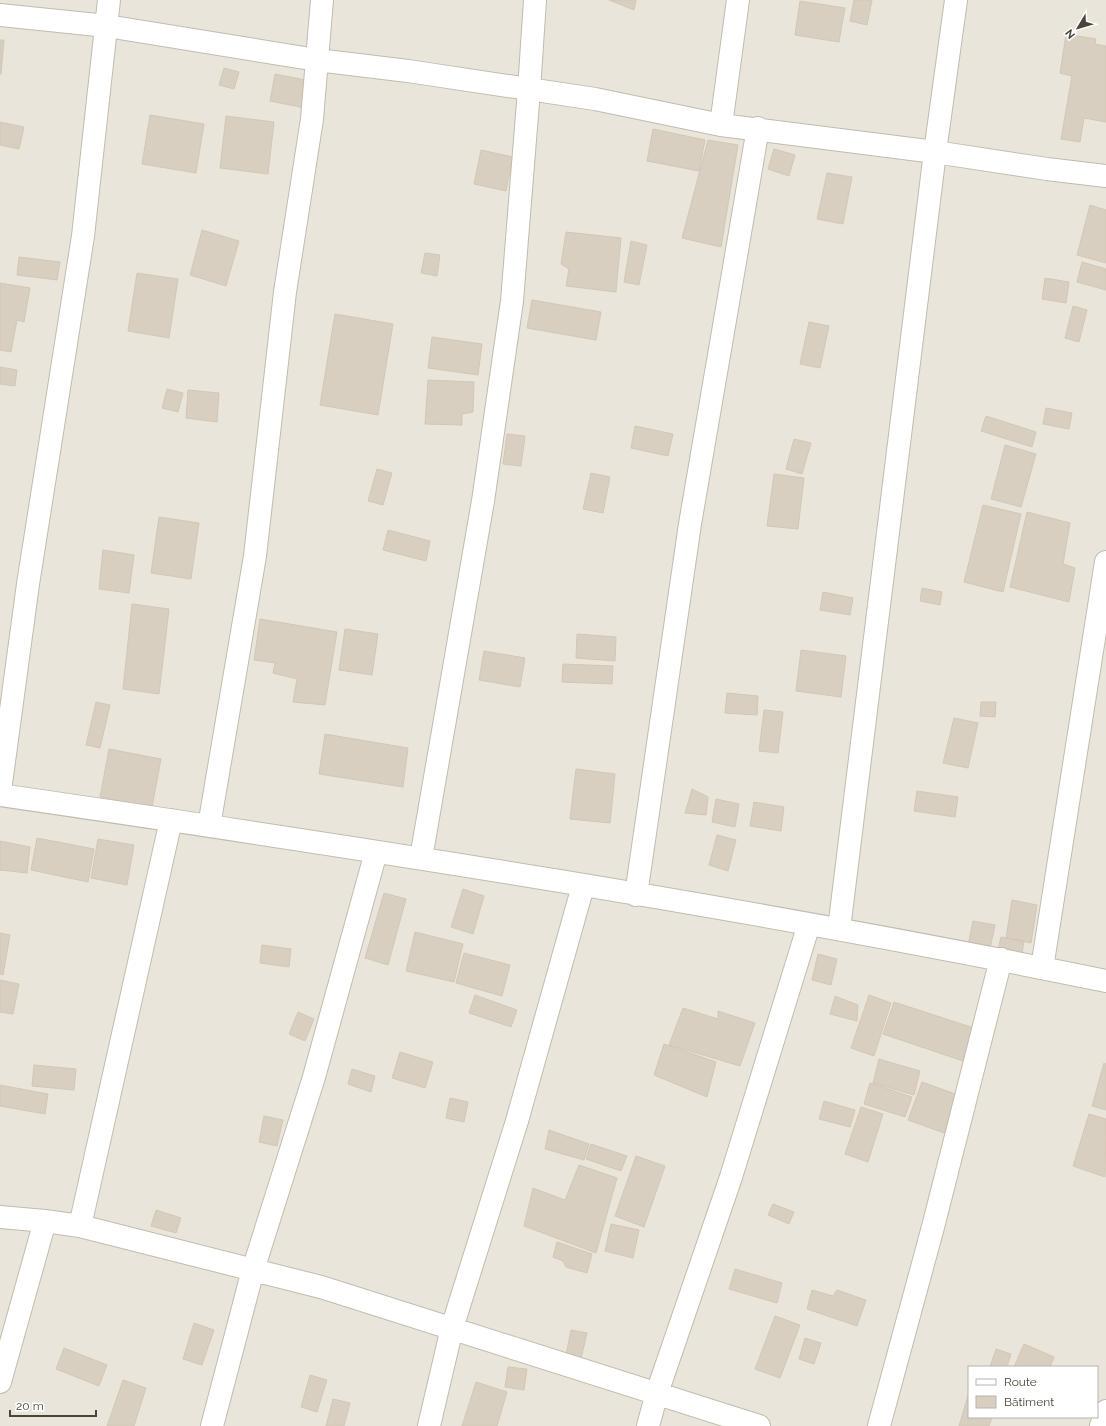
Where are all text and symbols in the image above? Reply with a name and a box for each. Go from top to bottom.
north arrow [1058,8,1098,48]
text: N [1063,27,1078,41]
legend [968,1366,1098,1418]
text: Route [1004,1375,1037,1389]
scale bar [10,1392,96,1418]
text: Bâtiment [1004,1395,1054,1409]
text: 20 m [16,1399,44,1413]

